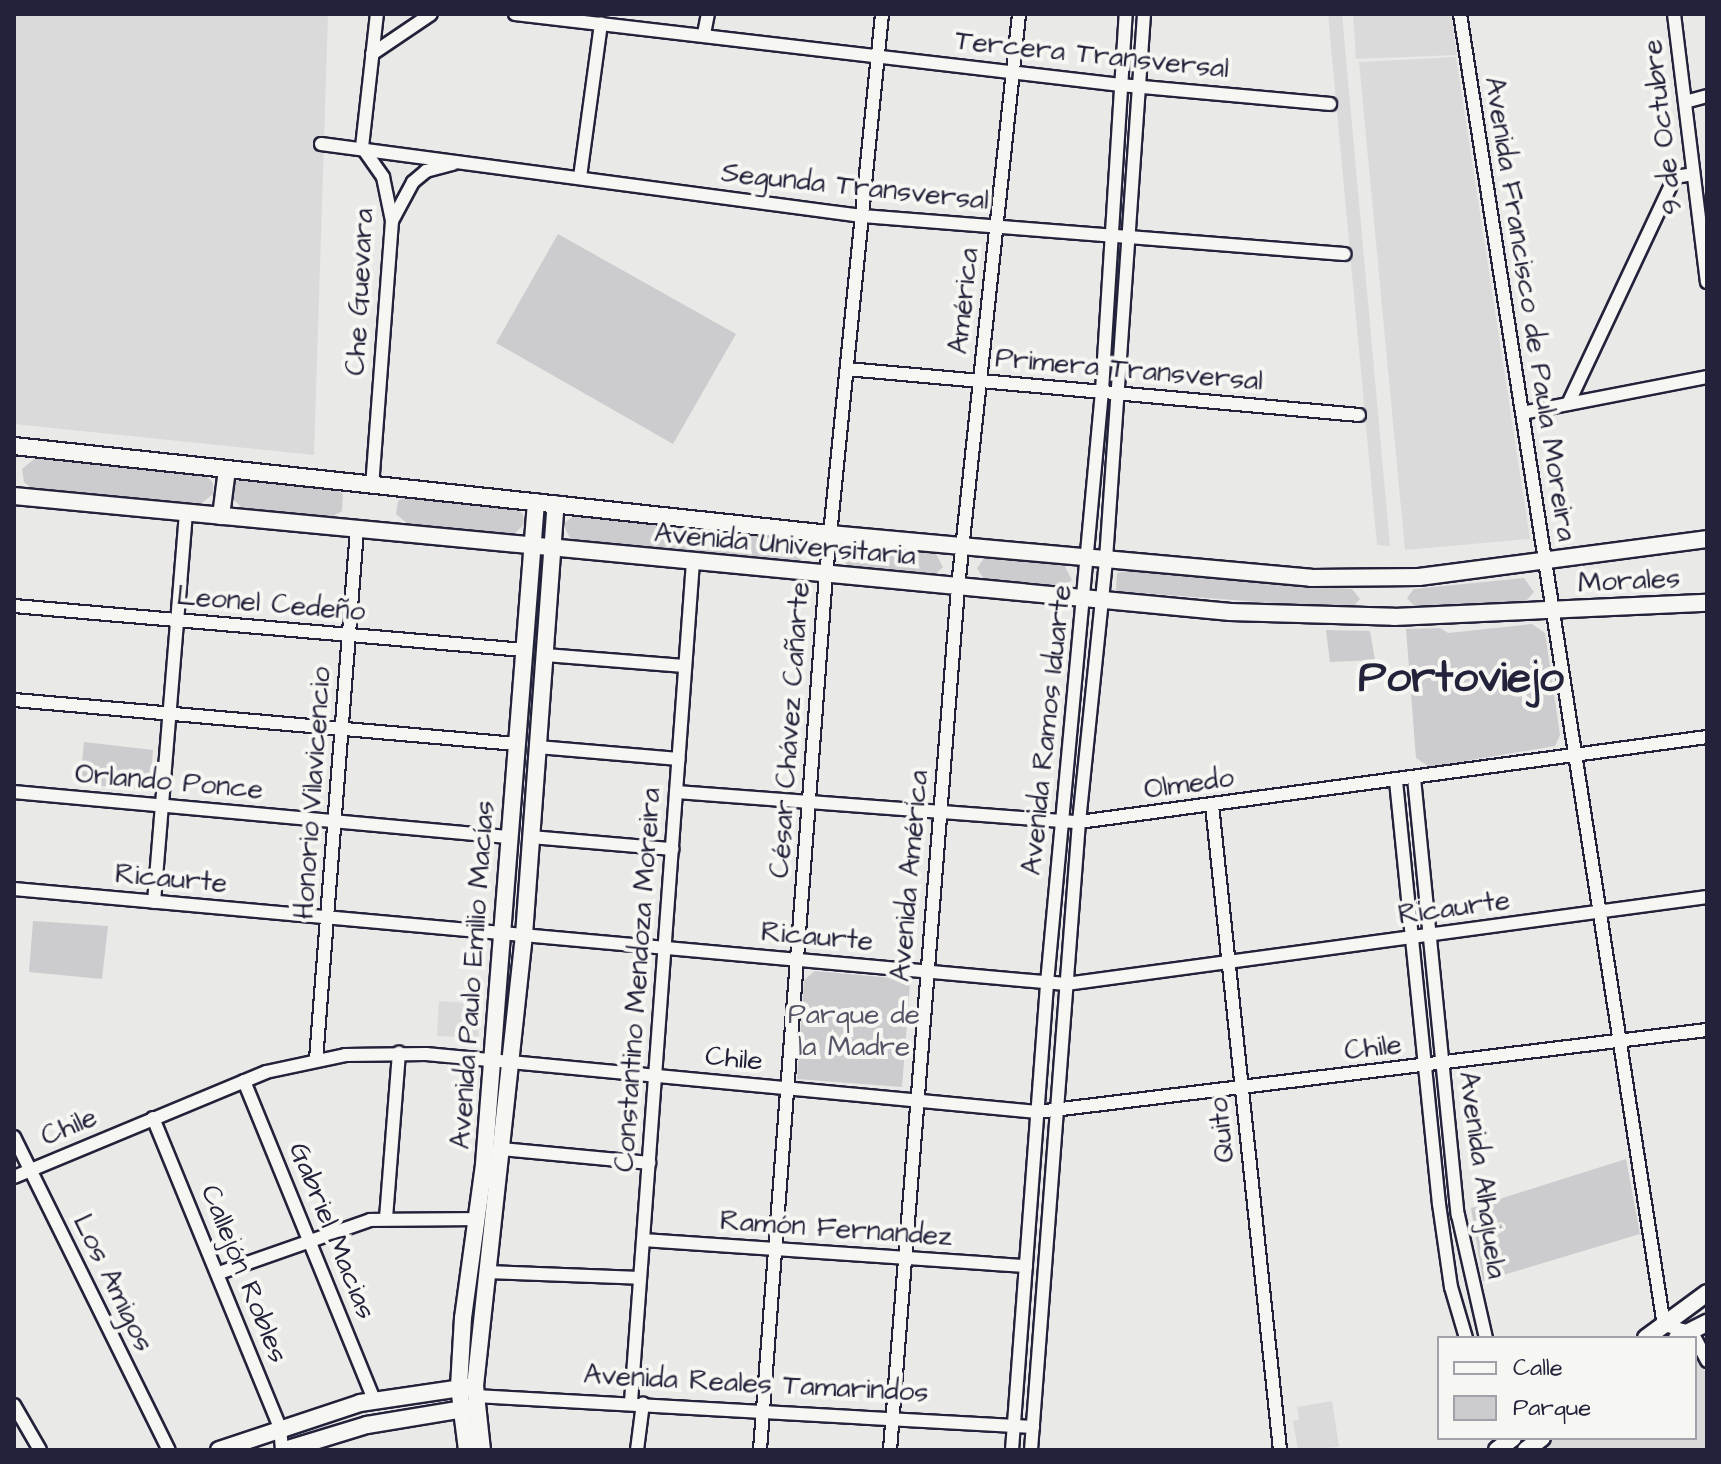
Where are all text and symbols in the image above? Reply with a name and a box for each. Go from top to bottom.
street label: Tercera Transversal [954,24,1230,86]
street label: 9 de Octubre [1636,38,1690,216]
street label: Avenida Francisco de Paula Moreira [1477,74,1583,544]
street label: Segunda Transversal [720,156,990,218]
street label: Che Guevara [339,208,381,376]
street label: América [942,246,986,356]
street label: Primera Transversal [994,342,1264,398]
street label: Avenida Universitaria [653,517,917,573]
street label: Morales [1577,562,1681,600]
street label: Leonel Cedeño [175,579,367,629]
street label: César Chávez Cañarte [763,581,817,879]
street label: Avenida Ramos Iduarte [1015,583,1079,877]
district label: Portoviejo [1358,653,1564,705]
street label: Honorio Vilavicencio [287,666,339,920]
street label: Orlando Ponce [74,757,264,807]
street label: Olmedo [1142,761,1236,807]
street label: Avenida América [884,769,936,983]
street label: Constantino Mendoza Moreira [608,787,668,1173]
street label: Avenida Paulo Emilio Macías [444,800,502,1150]
street label: Ricaurte [114,857,228,901]
street label: Ricaurte [1396,884,1512,932]
street label: Ricaurte [760,915,874,959]
park label: Parque de la Madre [788,998,920,1064]
street label: Chile [1342,1028,1404,1068]
street label: Chile [704,1039,764,1079]
street label: Avenida Alhajuela [1451,1069,1513,1281]
street label: Quito [1202,1096,1242,1164]
street label: Chile [36,1100,102,1154]
street label: Gabriel Macias [281,1138,383,1324]
street label: Callejón Robles [193,1180,295,1368]
street label: Ramón Fernandez [719,1204,953,1254]
street label: Los Amigos [65,1209,161,1357]
legend [1437,1336,1697,1440]
text: Calle [1513,1351,1563,1385]
street label: Avenida Reales Tamarindos [583,1358,929,1410]
text: Parque [1513,1391,1591,1425]

